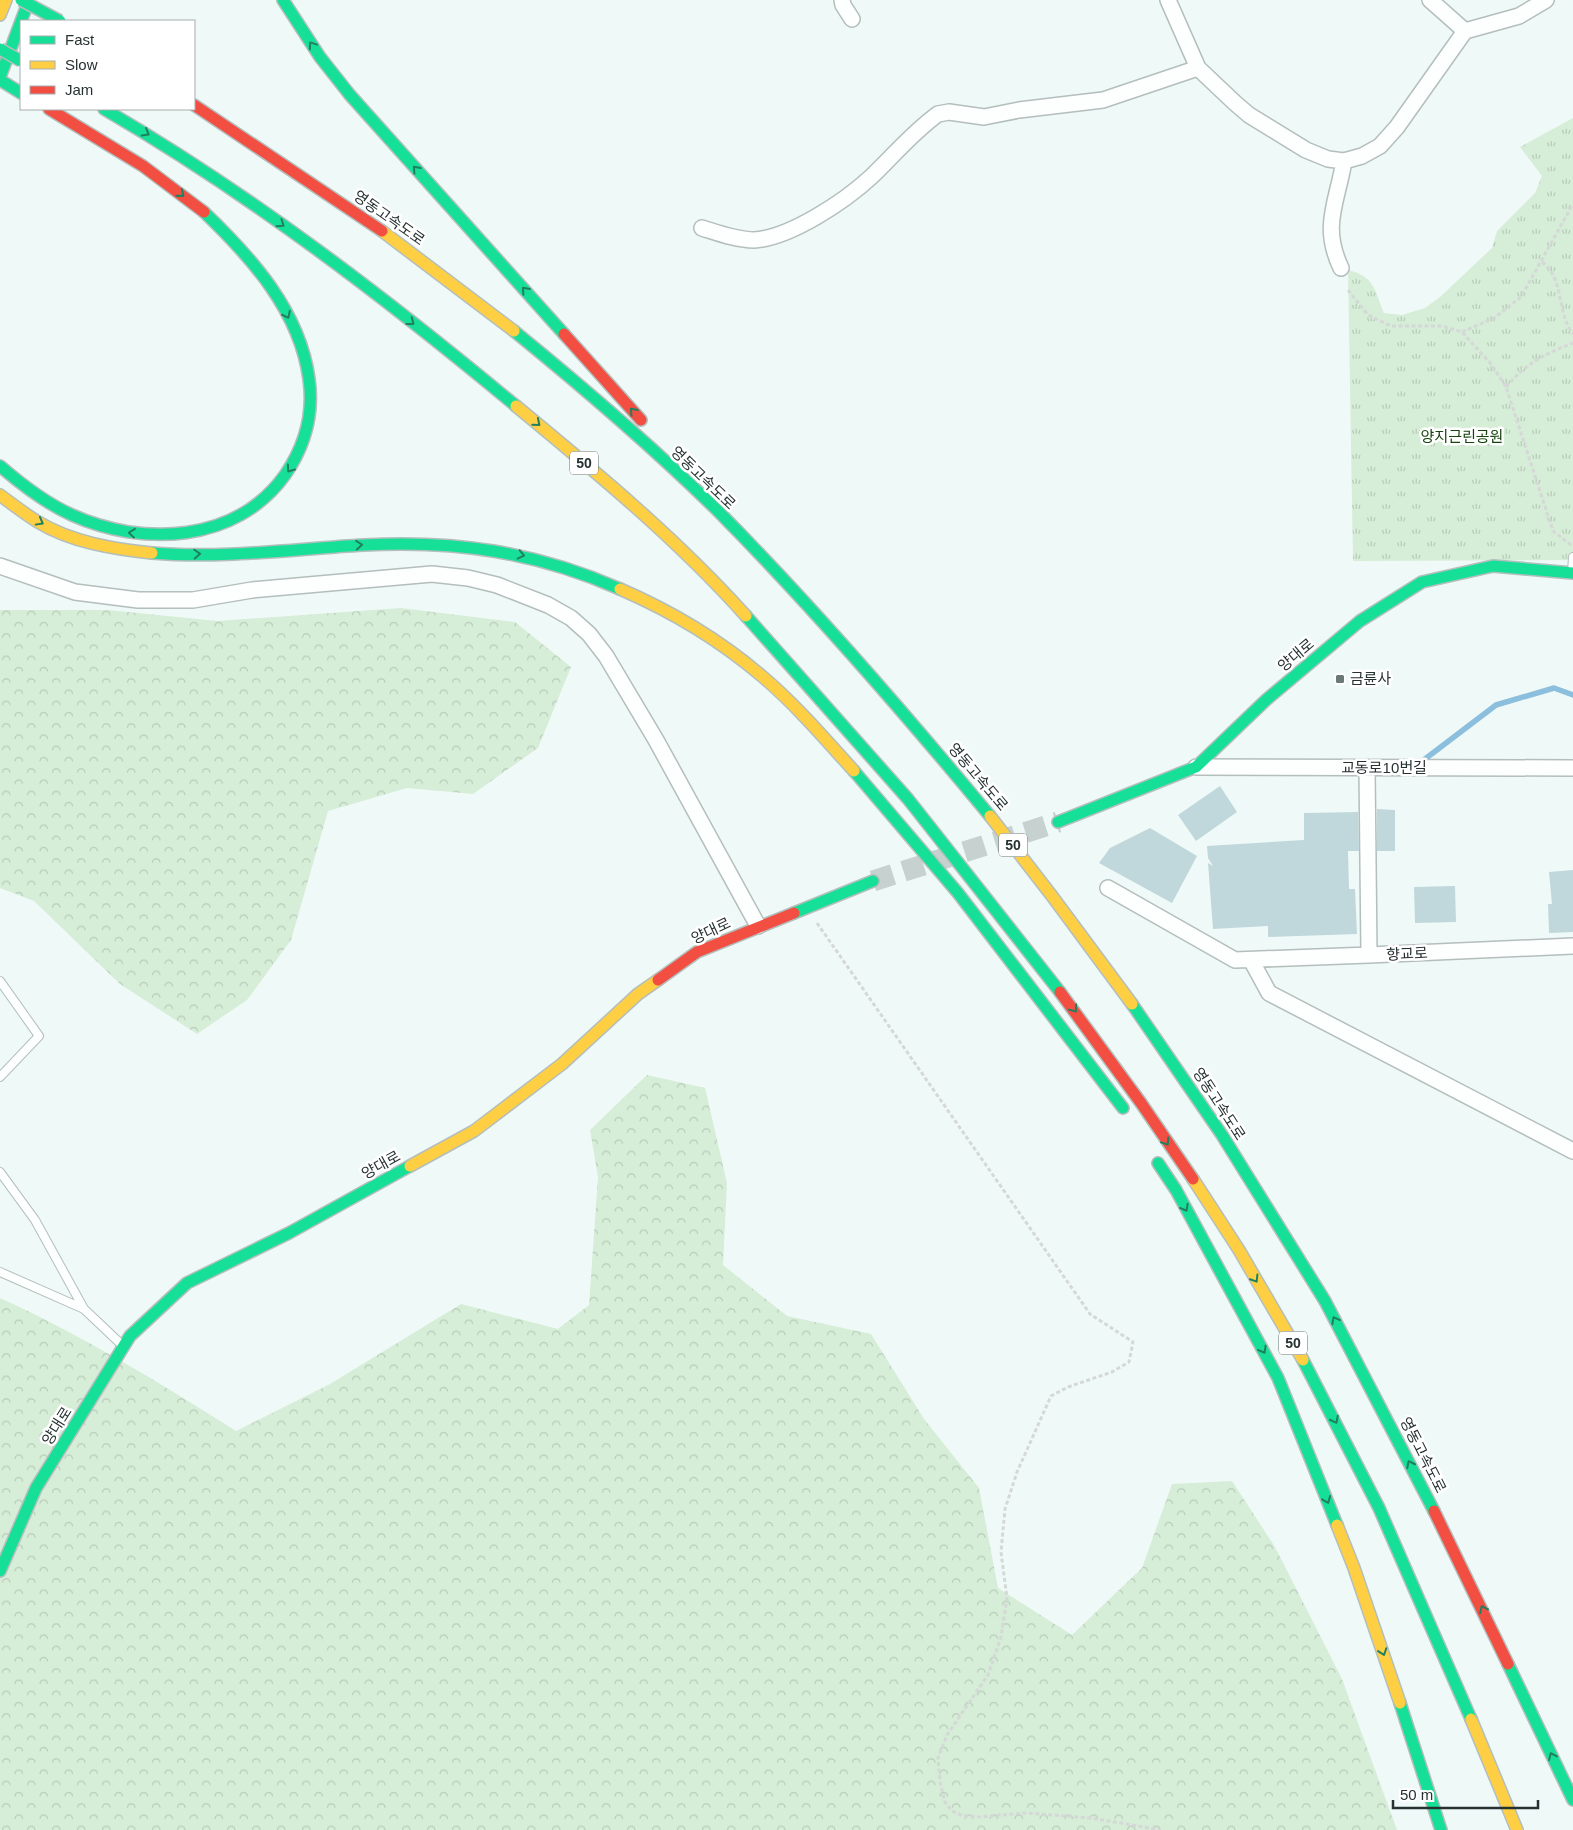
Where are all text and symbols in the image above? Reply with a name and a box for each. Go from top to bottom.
legend [20,20,195,110]
text: Fast [65,31,95,48]
one-way arrow [309,41,318,50]
text: Slow [65,56,98,73]
text: Jam [65,81,93,98]
one-way arrow [141,127,150,137]
one-way arrow [413,165,422,174]
street label: 영동고속도로 [350,187,428,248]
one-way arrow [175,189,184,198]
one-way arrow [275,218,285,227]
one-way arrow [522,286,531,295]
one-way arrow [281,310,291,319]
one-way arrow [405,316,414,324]
one-way arrow [630,407,639,416]
one-way arrow [532,418,541,427]
park label: 양지근린공원 [1421,428,1503,445]
street label: 영동고속도로 [668,443,739,513]
road number: 50 [570,452,598,474]
one-way arrow [287,463,296,473]
one-way arrow [35,516,44,526]
one-way arrow [128,528,136,539]
one-way arrow [356,540,364,551]
one-way arrow [193,549,201,560]
one-way arrow [517,549,526,560]
street label: 양대로 [1274,635,1317,674]
place label: 금륜사 [1350,670,1392,687]
marker: 금륜사 [1334,673,1346,685]
street label: 영동고속도로 [945,739,1012,814]
street label: 교동로10번길 [1341,759,1427,776]
road number: 50 [999,834,1027,856]
street label: 양대로 [688,914,733,947]
street label: 향교로 [1386,944,1428,963]
one-way arrow [1068,1003,1076,1012]
street label: 영동고속도로 [1190,1064,1249,1143]
one-way arrow [1160,1137,1170,1146]
street label: 양대로 [359,1147,403,1182]
one-way arrow [1179,1202,1189,1211]
one-way arrow [1248,1273,1258,1282]
one-way arrow [1331,1316,1341,1325]
road number: 50 [1279,1332,1307,1355]
one-way arrow [1257,1345,1267,1354]
street label: 양대로 [38,1404,75,1448]
one-way arrow [1329,1414,1339,1423]
street label: 영동고속도로 [1397,1414,1450,1496]
one-way arrow [1406,1460,1416,1469]
one-way arrow [1321,1495,1331,1504]
one-way arrow [1479,1605,1489,1614]
one-way arrow [1377,1647,1387,1656]
one-way arrow [1548,1752,1559,1761]
scale bar [1393,1778,1538,1810]
text: 50 m [1400,1786,1433,1803]

